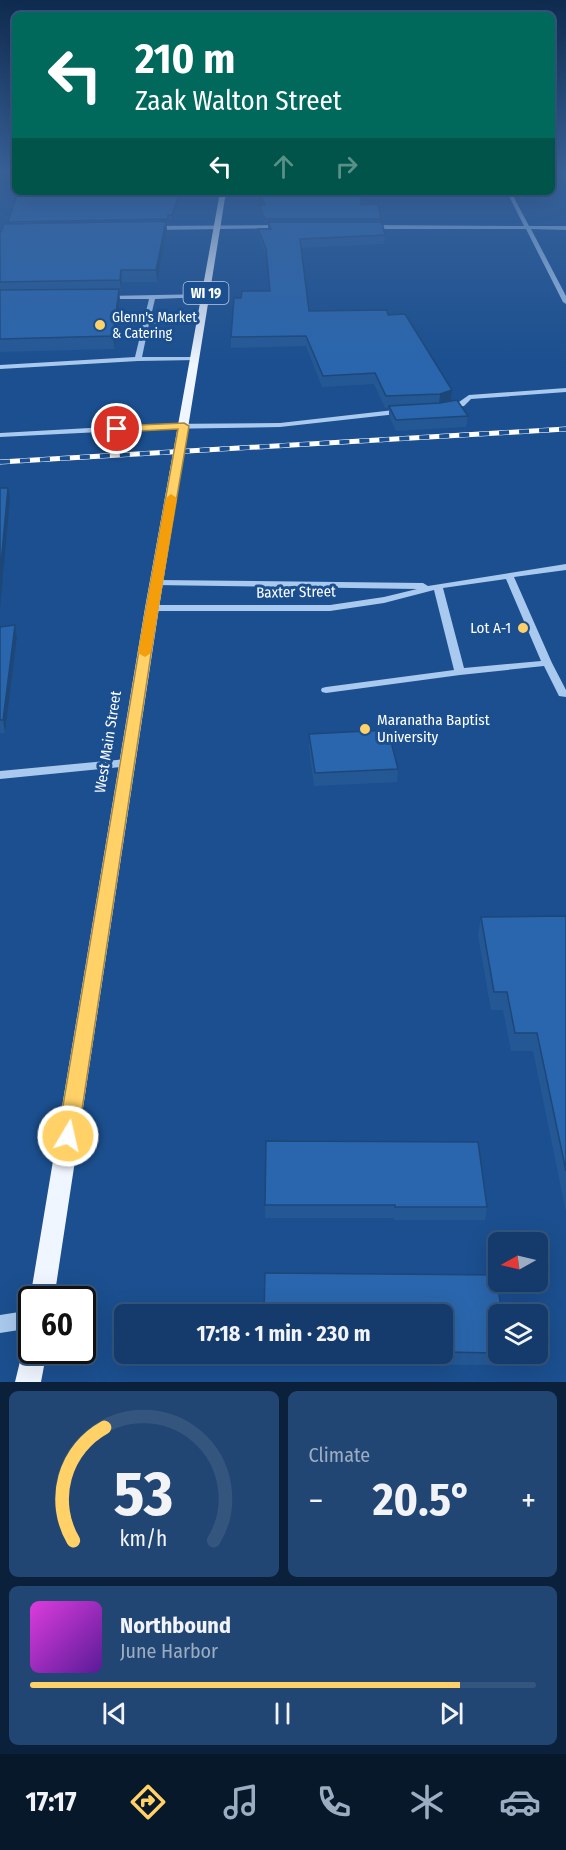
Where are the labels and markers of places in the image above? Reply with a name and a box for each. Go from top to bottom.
place label: Glenn's Market & Catering [112,309,197,342]
marker: Glenn's Market & Catering [93,318,107,332]
pin [91,403,142,454]
place label: Lot A-1 [470,619,511,637]
marker: Lot A-1 [516,621,530,635]
place label: Maranatha Baptist University [377,711,490,746]
marker: Maranatha Baptist University [358,722,372,736]

